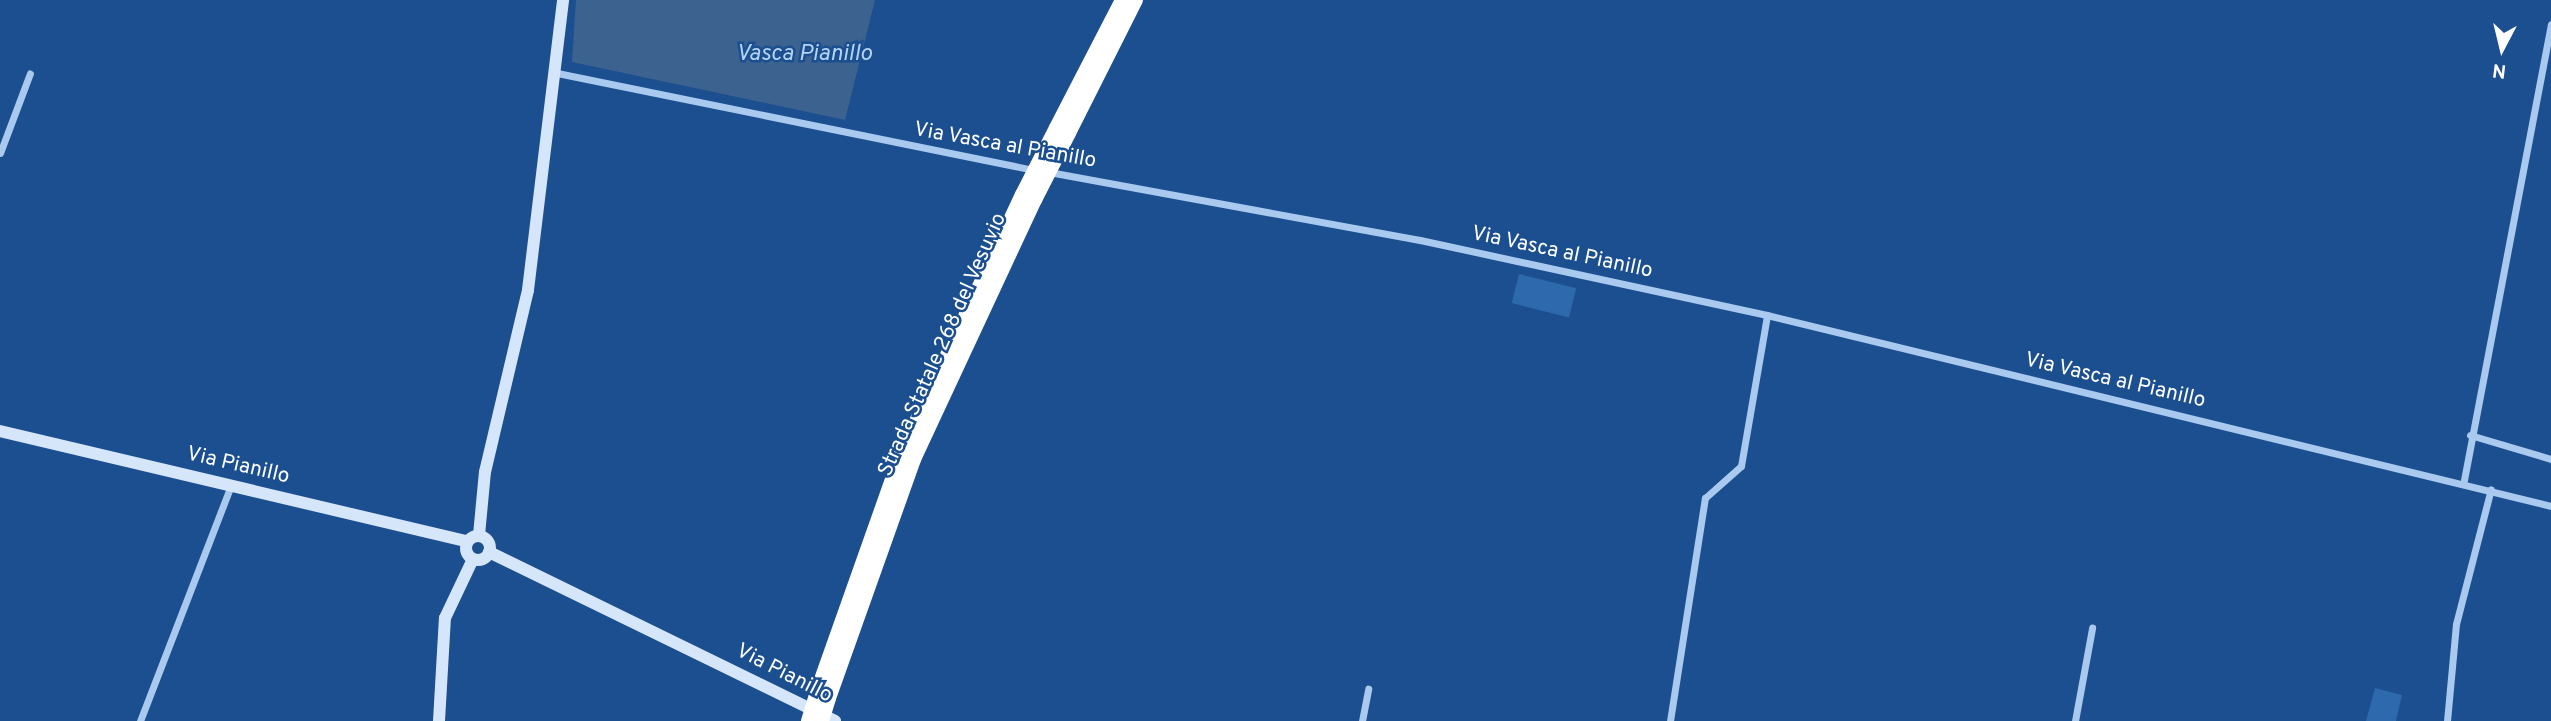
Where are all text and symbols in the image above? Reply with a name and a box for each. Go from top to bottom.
north arrow [2467,14,2537,84]
water label: Vasca Pianillo [736,41,872,69]
text: N [2491,57,2508,83]
street label: Via Vasca al Pianillo [912,117,1098,175]
street label: Strada Statale 268 del Vesuvio [873,209,1013,481]
street label: Via Vasca al Pianillo [1469,221,1655,285]
street label: Via Vasca al Pianillo [2022,348,2208,414]
street label: Via Pianillo [184,442,292,490]
street label: Via Pianillo [732,639,836,709]

